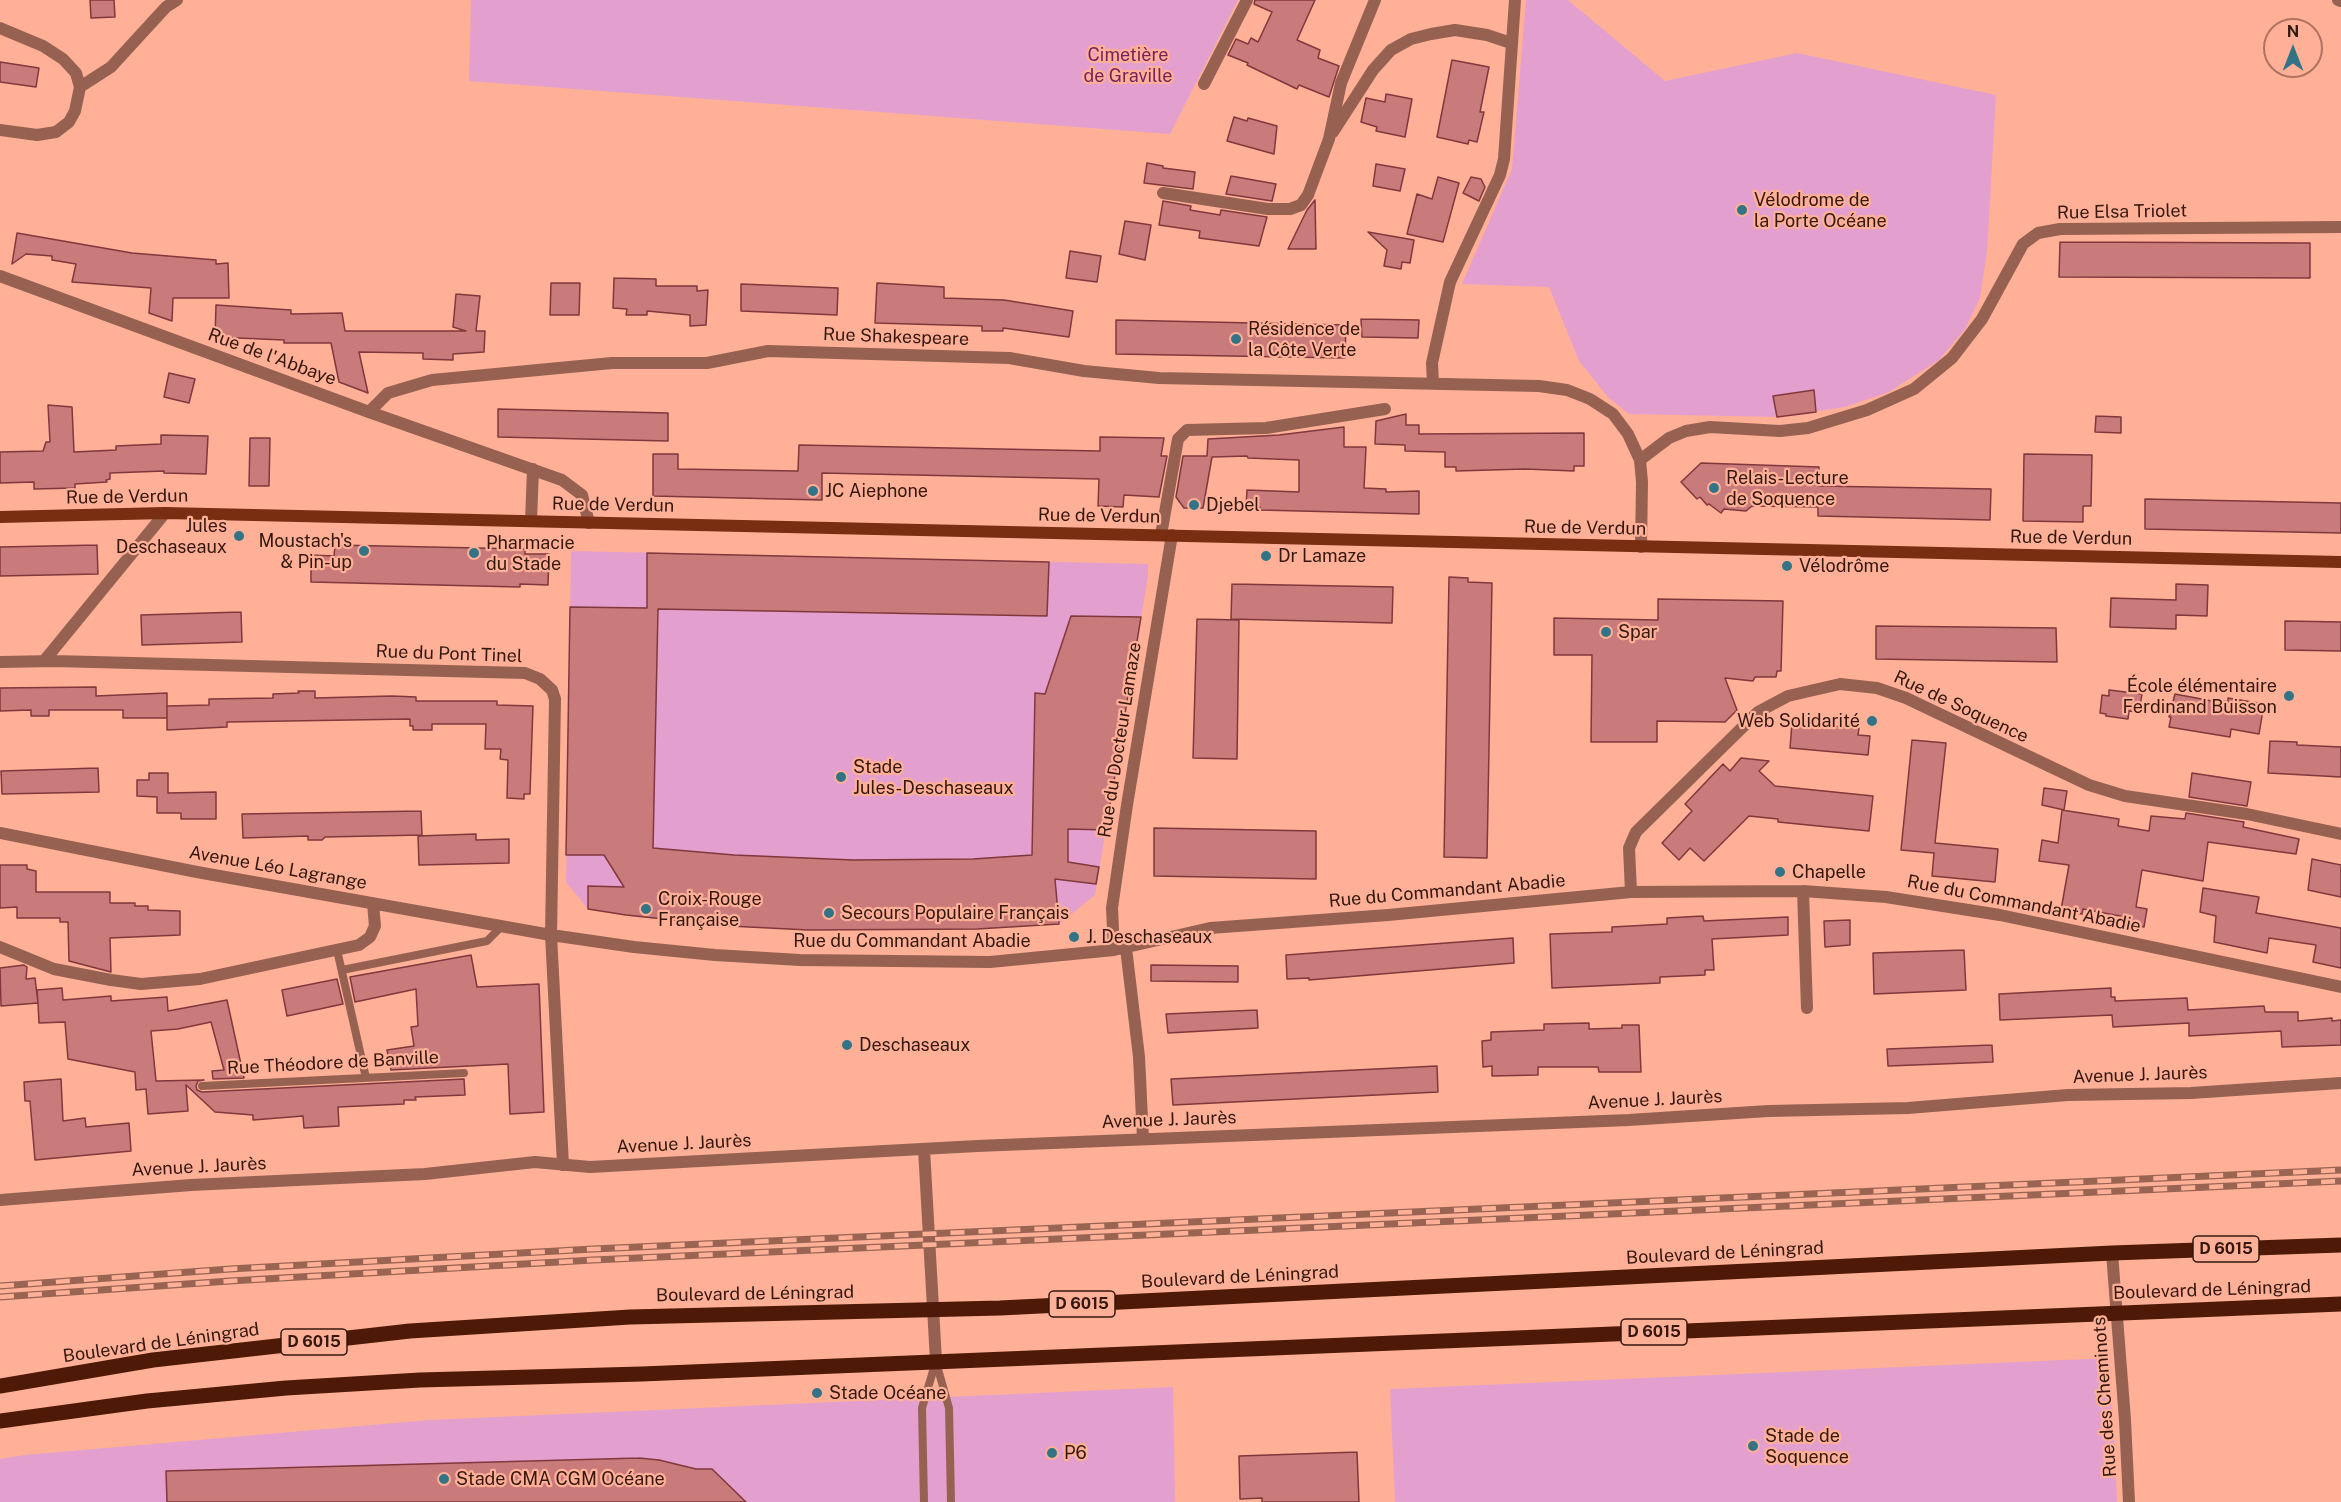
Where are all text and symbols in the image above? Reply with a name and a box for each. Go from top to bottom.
north arrow [2263,18,2323,78]
text: N [2287,22,2299,41]
park label: Cimetière de Graville [1084,44,1172,86]
place label: Vélodrome de la Porte Océane [1754,189,1887,232]
street label: Rue Elsa Triolet [2057,200,2187,224]
marker: Vélodrome de la Porte Océane [1735,203,1749,217]
place label: Résidence de la Côte Verte [1248,318,1360,360]
street label: Rue de l'Abbaye [205,324,339,390]
street label: Rue Shakespeare [823,324,969,350]
marker: Résidence de la Côte Verte [1229,332,1243,346]
place label: Relais-Lecture de Soquence [1726,467,1849,510]
place label: JC Aiephone [825,480,928,502]
marker: Relais-Lecture de Soquence [1707,481,1721,495]
marker: JC Aiephone [806,484,820,498]
street label: Rue de Verdun [66,485,188,509]
street label: Rue de Verdun [552,493,674,517]
place label: Djebel [1206,494,1260,516]
marker: Djebel [1187,498,1201,512]
street label: Rue de Verdun [1038,504,1160,528]
place label: Jules Deschaseaux [116,515,227,558]
street label: Rue de Verdun [1524,516,1646,540]
street label: Rue de Verdun [2010,526,2132,550]
marker: Jules Deschaseaux [232,529,246,543]
place label: Moustach's & Pin-up [259,530,352,572]
place label: Pharmacie du Stade [486,532,575,574]
marker: Moustach's & Pin-up [357,544,371,558]
place label: Dr Lamaze [1278,545,1366,567]
marker: Pharmacie du Stade [467,546,481,560]
marker: Dr Lamaze [1259,549,1273,563]
place label: Vélodrôme [1799,555,1889,577]
marker: Vélodrôme [1780,559,1794,573]
place label: Spar [1618,621,1658,643]
marker: Spar [1599,625,1613,639]
street label: Rue du Pont Tinel [375,641,523,667]
street label: Rue du Docteur Lamaze [1094,641,1146,839]
street label: Rue de Soquence [1890,666,2032,748]
place label: École élémentaire Ferdinand Buisson [2122,675,2277,718]
marker: École élémentaire Ferdinand Buisson [2282,689,2296,703]
place label: Web Solidarité [1737,710,1860,732]
marker: Web Solidarité [1865,714,1879,728]
place label: Stade Jules-Deschaseaux [853,756,1014,798]
marker: Stade Jules-Deschaseaux [834,770,848,784]
street label: Avenue Léo Lagrange [187,842,369,894]
place label: Chapelle [1792,861,1866,883]
marker: Chapelle [1773,865,1787,879]
street label: Rue du Commandant Abadie [1328,870,1566,912]
street label: Rue du Commandant Abadie [1905,871,2143,937]
place label: Croix-Rouge Française [658,888,762,930]
marker: Croix-Rouge Française [639,902,653,916]
place label: Secours Populaire Français [841,902,1069,924]
marker: Secours Populaire Français [822,906,836,920]
place label: J. Deschaseaux [1086,926,1213,948]
street label: Rue du Commandant Abadie [793,930,1031,952]
marker: J. Deschaseaux [1067,930,1081,944]
place label: Deschaseaux [859,1034,970,1056]
marker: Deschaseaux [840,1038,854,1052]
street label: Rue Théodore de Banville [226,1047,440,1079]
street label: Avenue J. Jaurès [2072,1062,2208,1088]
street label: Avenue J. Jaurès [1587,1086,1723,1114]
street label: Avenue J. Jaurès [1101,1107,1237,1133]
street label: Avenue J. Jaurès [616,1130,752,1158]
street label: Avenue J. Jaurès [131,1153,267,1181]
road number: D 6015 [2193,1236,2259,1262]
street label: Boulevard de Léningrad [1625,1237,1825,1269]
street label: Boulevard de Léningrad [1140,1261,1340,1293]
street label: Boulevard de Léningrad [2113,1276,2311,1304]
street label: Boulevard de Léningrad [656,1281,854,1307]
road number: D 6015 [1049,1291,1115,1317]
street label: Rue des Cheminots [2089,1316,2121,1478]
street label: Boulevard de Léningrad [61,1319,261,1367]
road number: D 6015 [1621,1319,1687,1345]
road number: D 6015 [281,1329,347,1355]
place label: Stade Océane [829,1382,946,1404]
marker: Stade Océane [810,1386,824,1400]
place label: Stade de Soquence [1765,1425,1849,1468]
marker: Stade de Soquence [1746,1439,1760,1453]
place label: P6 [1064,1442,1087,1464]
marker: P6 [1045,1446,1059,1460]
place label: Stade CMA CGM Océane [456,1468,665,1490]
marker: Stade CMA CGM Océane [437,1472,451,1486]

